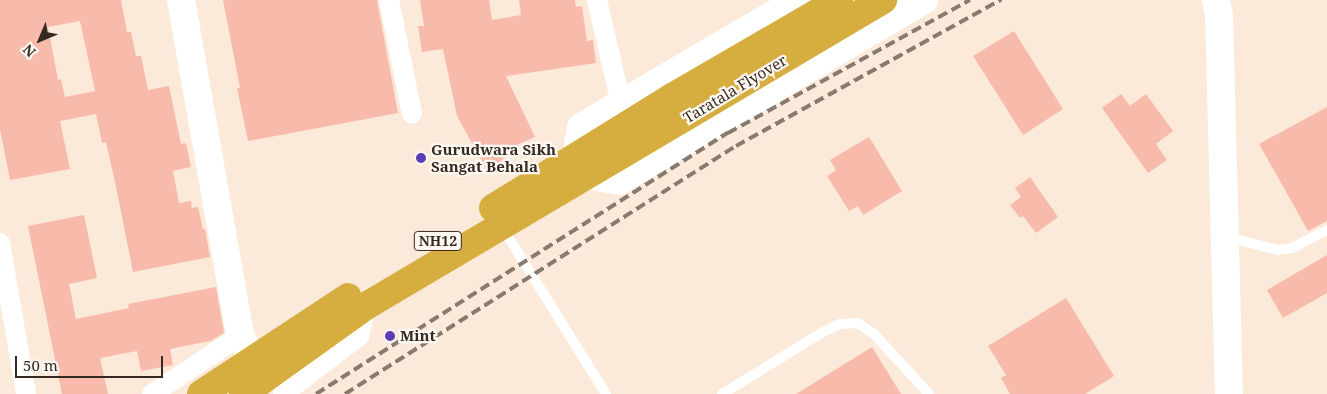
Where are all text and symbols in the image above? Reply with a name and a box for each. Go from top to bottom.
north arrow [15,15,65,65]
text: N [18,40,40,62]
street label: Taratala Flyover [680,51,790,127]
place label: Gurudwara Sikh Sangat Behala [431,140,556,175]
marker: Gurudwara Sikh Sangat Behala [415,152,427,164]
road number: NH12 [413,230,463,252]
place label: Mint [400,327,436,345]
marker: Mint [384,330,396,342]
scale bar [18,346,165,378]
text: 50 m [23,355,58,375]

